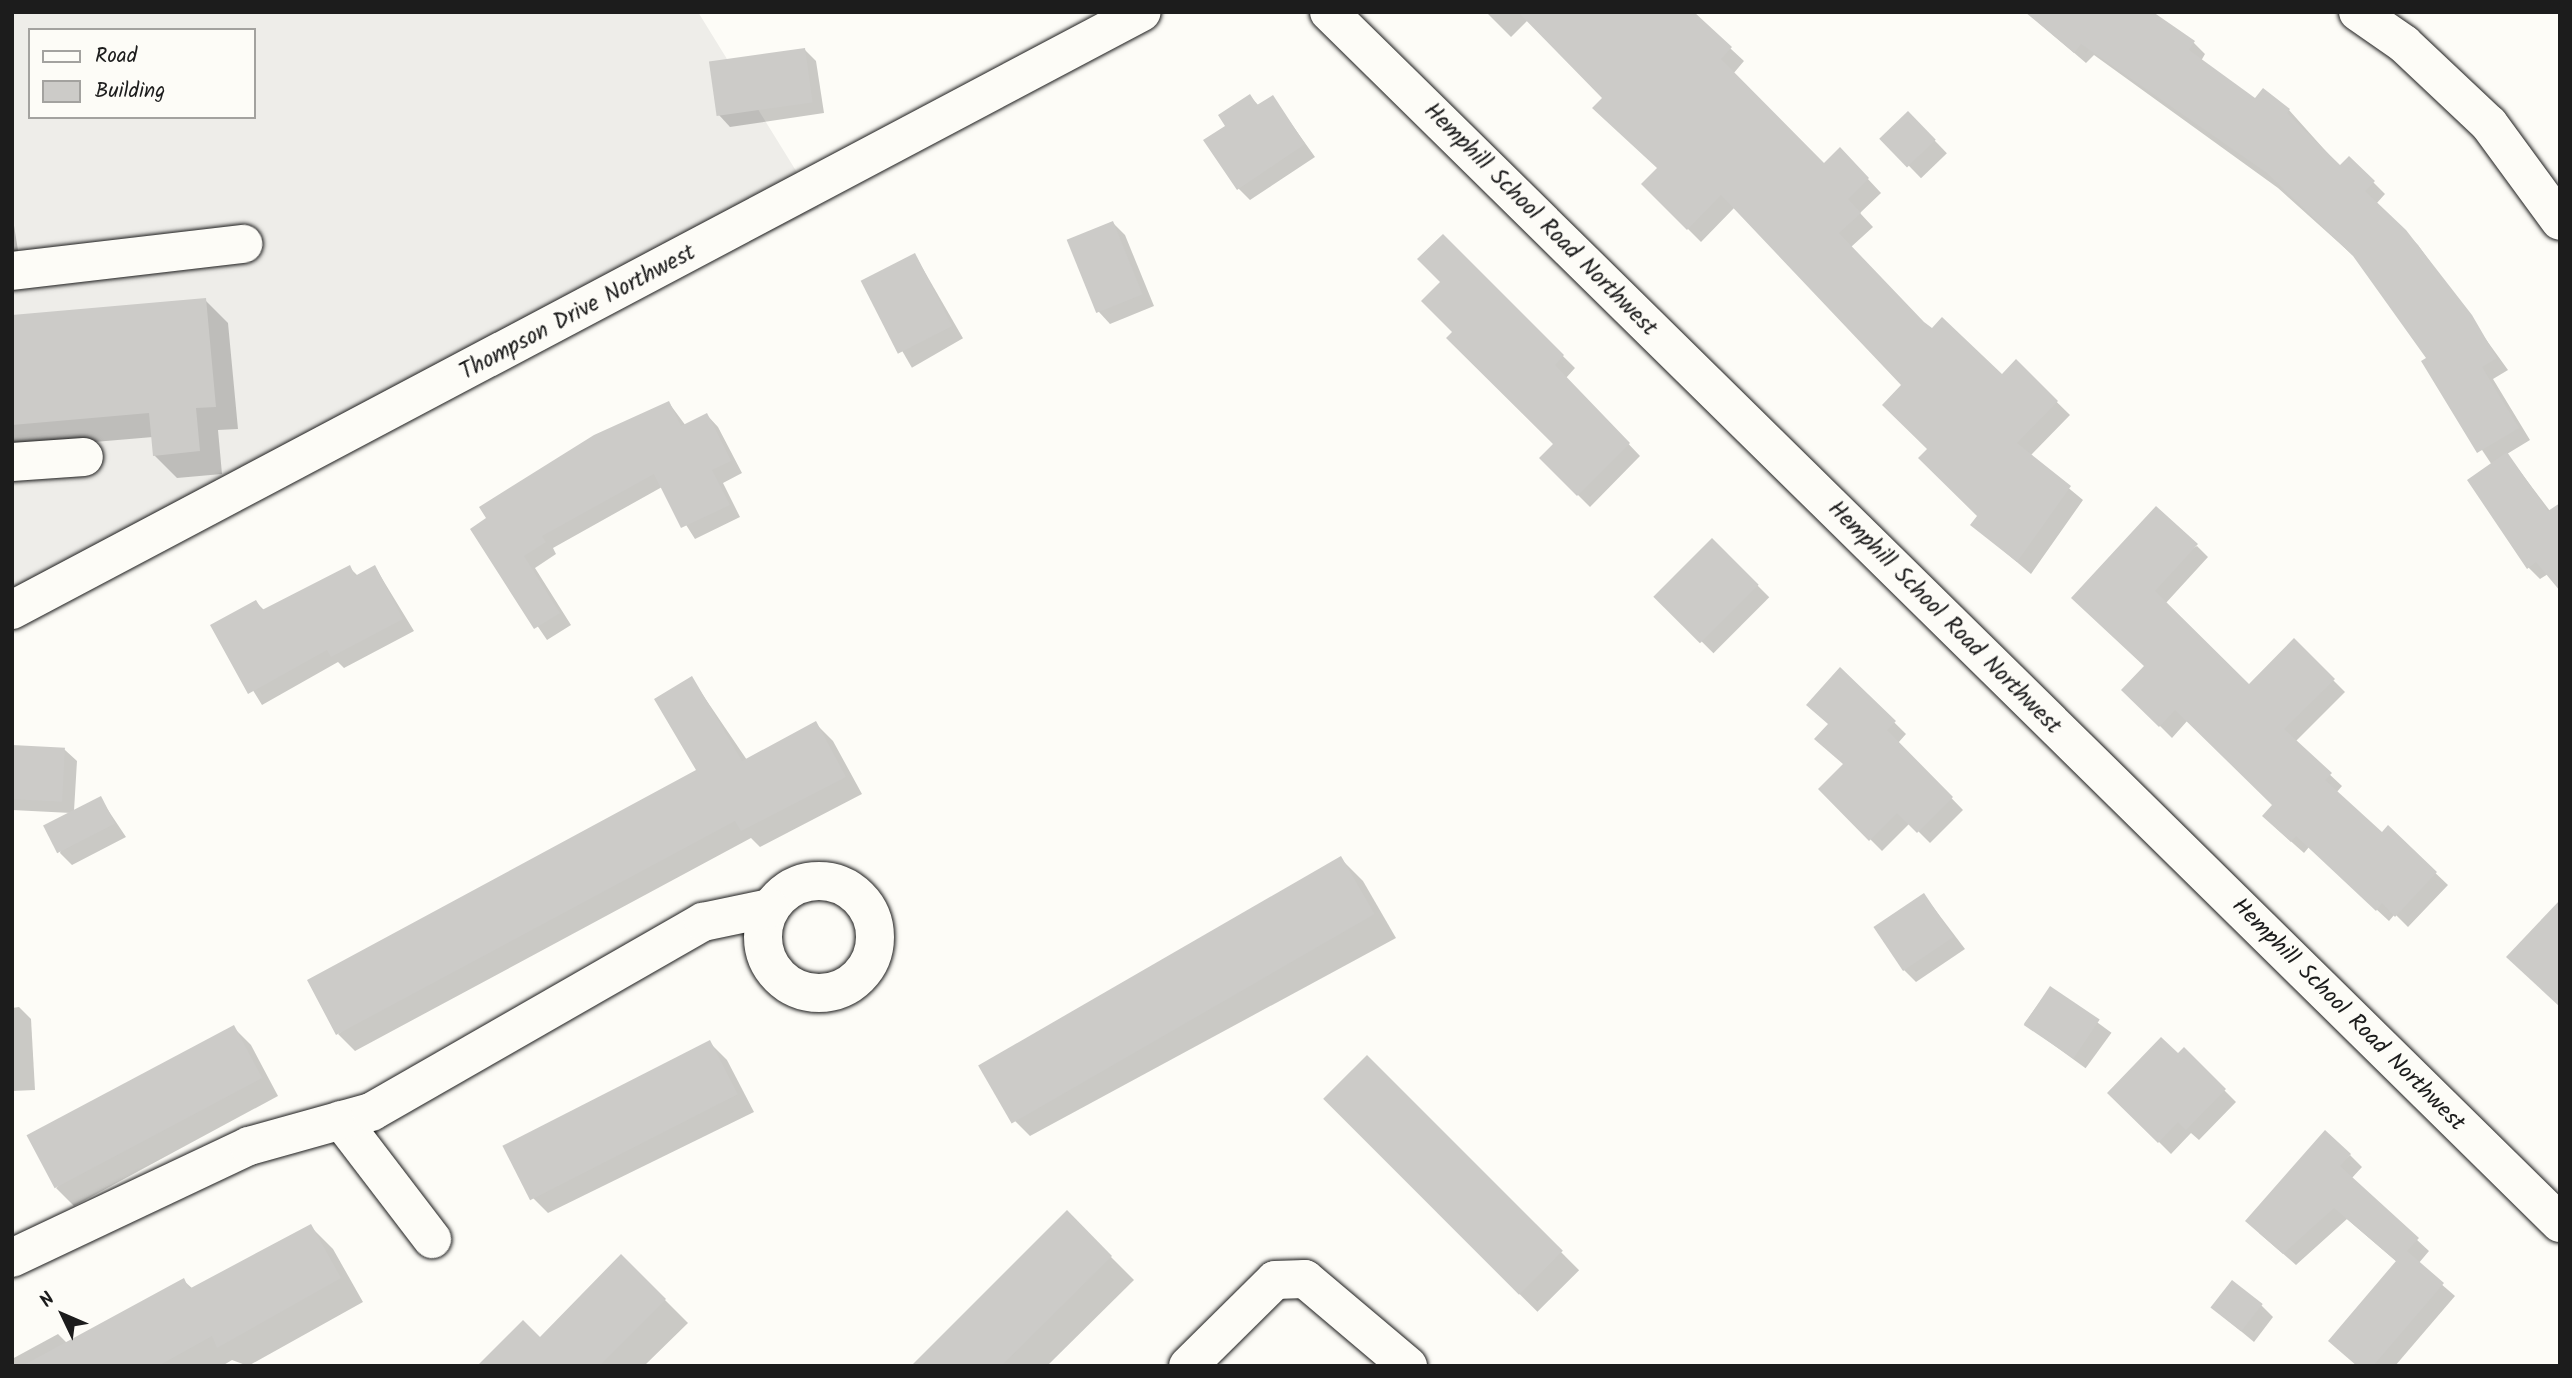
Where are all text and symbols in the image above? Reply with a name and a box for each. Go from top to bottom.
legend [28,28,256,119]
text: Road [95,40,137,73]
text: Building [95,75,165,108]
street label: Hemphill School Road Northwest [1418,98,1662,342]
street label: Thompson Drive Northwest [456,239,700,387]
street label: Hemphill School Road Northwest [1822,496,2066,740]
street label: Hemphill School Road Northwest [2226,893,2470,1137]
north arrow [28,1280,98,1350]
text: N [33,1286,63,1315]

